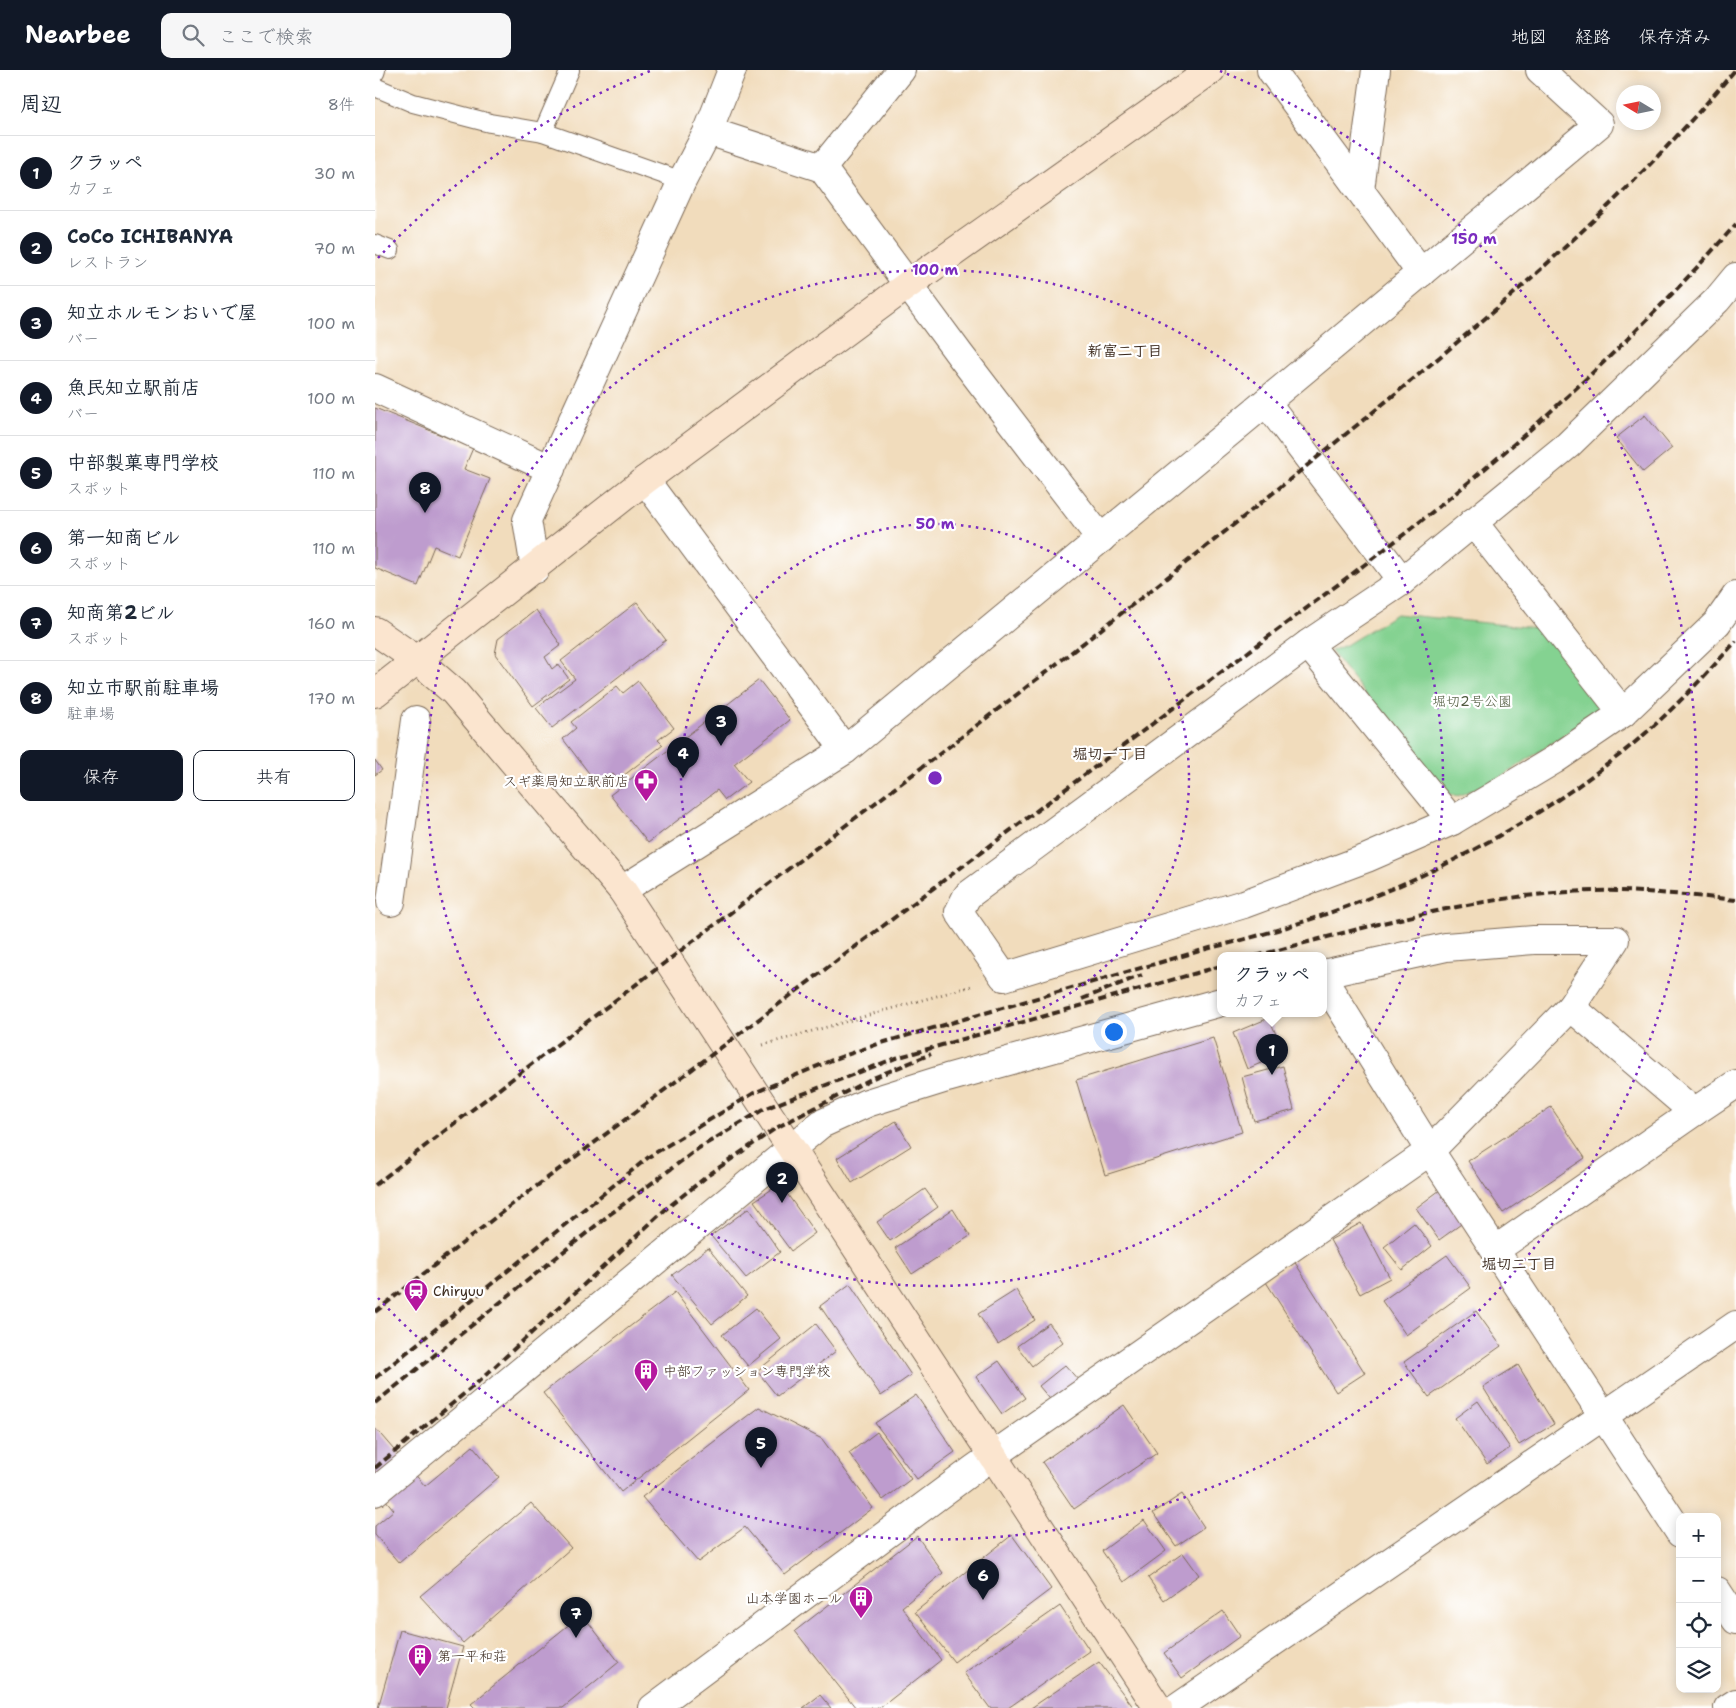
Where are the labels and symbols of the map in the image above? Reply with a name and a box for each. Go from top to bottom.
north arrow [1616,85,1661,130]
text: 150 m [1451,229,1497,249]
text: 100 m [912,260,958,280]
district label: 新富二丁目 [1087,341,1163,361]
pin: 8 [409,472,441,513]
text: 50 m [916,514,955,534]
park label: 堀切2号公園 [1432,692,1512,710]
pin: 3 [705,705,737,746]
pin: 4 [667,737,699,778]
district label: 堀切一丁目 [1072,744,1148,764]
pharmacy icon: スギ薬局知立駅前店 [633,768,659,802]
centre of rings [926,769,944,787]
place label: スギ薬局知立駅前店 [503,772,629,790]
your location [1101,1019,1127,1045]
pin: 1 [1256,1034,1288,1075]
pin: 2 [766,1162,798,1203]
district label: 堀切二丁目 [1481,1254,1557,1274]
station icon: Chiryuu [403,1278,429,1312]
place label: Chiryuu [433,1282,484,1300]
building icon: 中部ファッション専門学校 [633,1358,659,1392]
place label: 中部ファッション専門学校 [663,1362,830,1380]
pin: 5 [745,1427,777,1468]
pin: 6 [967,1559,999,1600]
building icon: 山本学園ホール [848,1585,874,1619]
place label: 山本学園ホール [746,1589,843,1607]
pin: 7 [560,1597,592,1638]
building icon: 第一平和荘 [407,1643,433,1677]
place label: 第一平和荘 [437,1647,507,1665]

